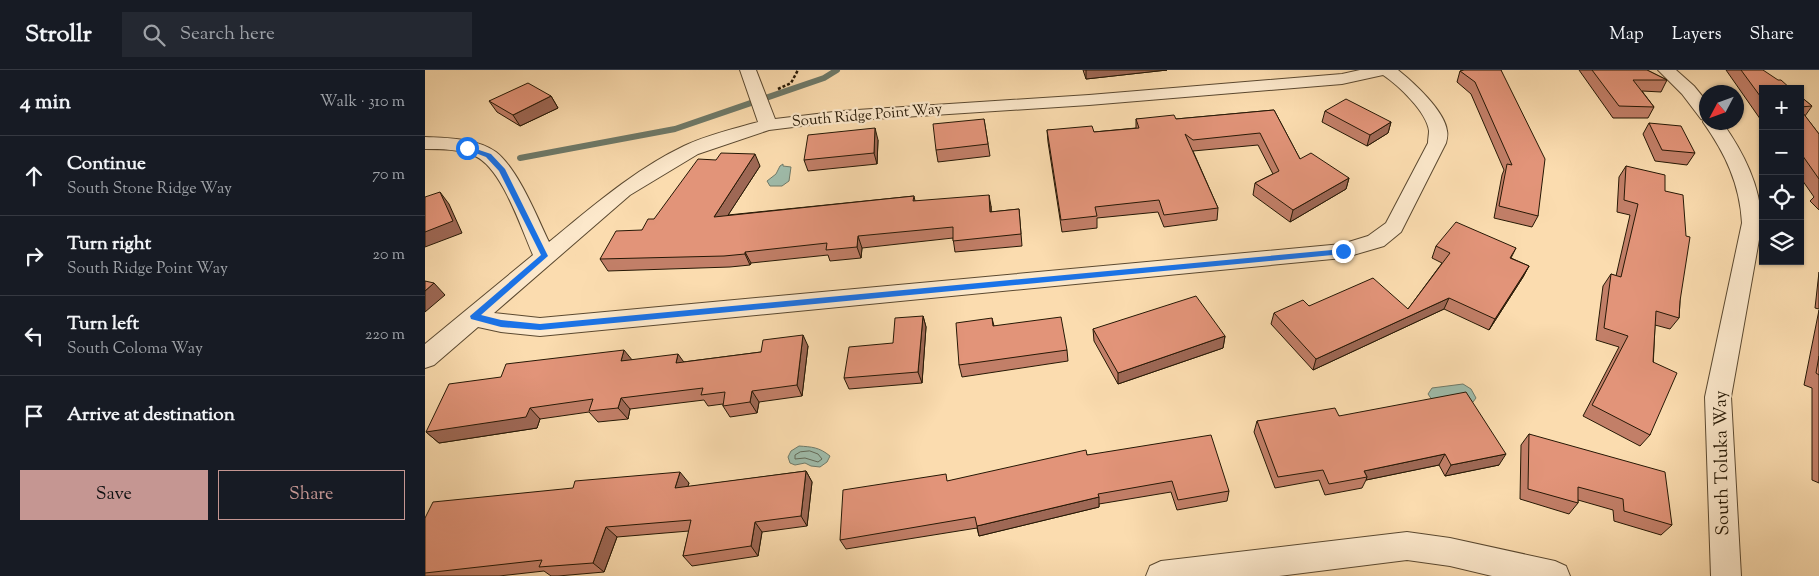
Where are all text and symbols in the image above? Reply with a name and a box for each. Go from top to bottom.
search box [122,12,472,57]
text: Strollr [25,18,92,52]
icon: search [140,21,168,49]
text: Search here [180,21,275,48]
text: Map [1609,22,1644,48]
text: Layers [1672,22,1722,48]
text: Share [1750,22,1794,48]
north arrow [1699,85,1744,130]
map controls [1759,85,1804,265]
button: + [1759,85,1804,130]
text: 4 min [20,88,71,118]
text: Walk · 310 m [320,91,405,114]
street label: South Ridge Point Way [791,99,944,133]
button: − [1759,130,1804,175]
route start [456,137,479,160]
text: Continue [67,151,146,178]
icon: ahead [20,162,48,190]
text: 70 m [372,164,405,187]
button: locate [1759,175,1804,220]
text: South Stone Ridge Way [67,178,232,201]
button: layers [1759,220,1804,265]
text: Turn right [67,231,151,258]
route end [1332,240,1355,263]
icon: right [20,242,48,270]
text: 20 m [372,244,405,267]
text: South Ridge Point Way [67,258,228,281]
text: Turn left [67,311,139,338]
icon: left [20,322,48,350]
text: 220 m [365,324,405,347]
text: South Coloma Way [67,338,203,361]
street label: South Toluka Way [1709,390,1737,536]
icon: arrive [20,402,48,430]
text: Arrive at destination [67,402,235,429]
button: Save [20,470,208,520]
button: Share [218,470,405,520]

